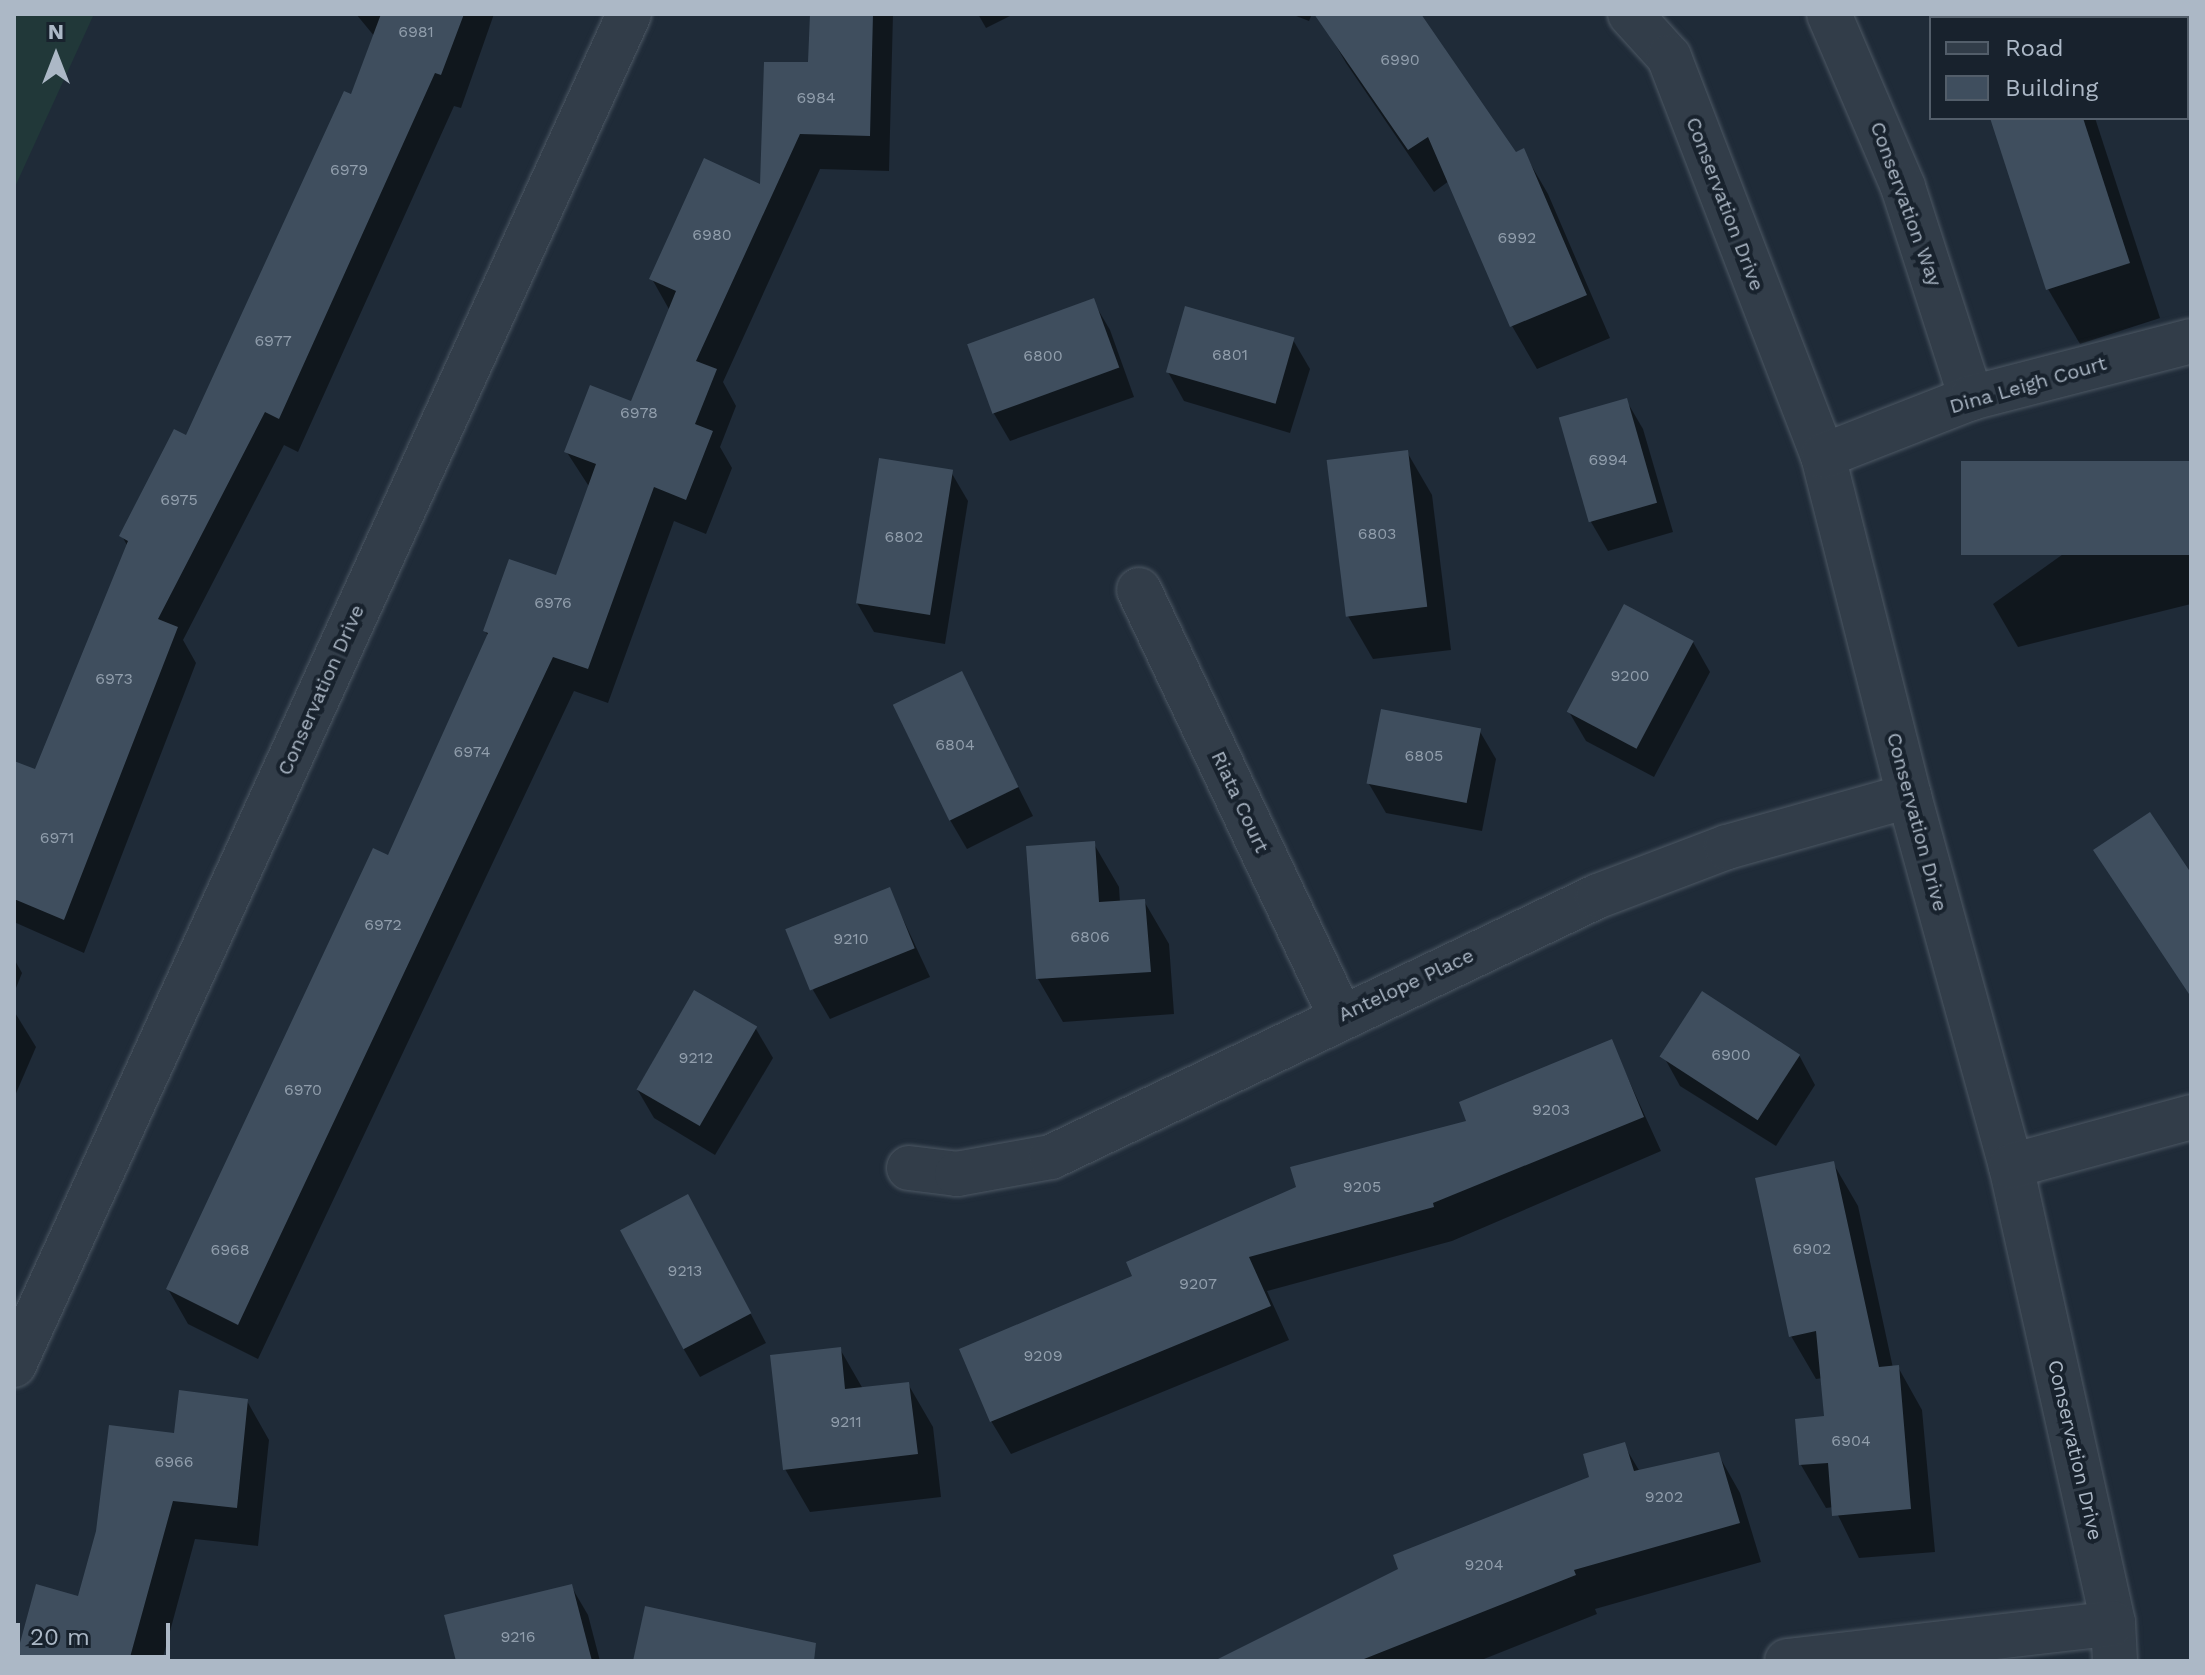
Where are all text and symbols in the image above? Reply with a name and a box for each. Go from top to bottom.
north arrow [16,16,96,96]
legend [1929,16,2189,120]
text: N [48,19,64,44]
house number: 6981 [398,22,434,42]
text: Road [2005,34,2064,62]
house number: 6990 [1380,50,1420,70]
text: Building [2005,74,2098,102]
house number: 6984 [796,88,836,108]
street label: Conservation Drive [1681,114,1769,294]
street label: Conservation Way [1865,118,1947,290]
house number: 6979 [330,160,368,180]
house number: 6980 [692,225,732,245]
house number: 6992 [1498,228,1536,248]
house number: 6977 [254,331,292,351]
house number: 6801 [1212,345,1248,365]
house number: 6800 [1023,346,1063,366]
street label: Dina Leigh Court [1947,351,2109,419]
house number: 6978 [620,403,658,423]
house number: 6994 [1588,450,1628,470]
house number: 6975 [160,490,198,510]
house number: 6803 [1358,524,1396,544]
house number: 6802 [885,527,923,547]
house number: 6976 [534,593,572,613]
street label: Conservation Drive [273,601,369,779]
house number: 9200 [1610,666,1650,686]
house number: 6973 [95,669,133,689]
street label: Conservation Drive [1882,730,1952,914]
house number: 6804 [935,735,975,755]
house number: 6974 [454,742,490,762]
house number: 6805 [1405,746,1443,766]
street label: Riata Court [1206,747,1274,857]
house number: 6971 [40,828,74,848]
house number: 6972 [364,915,402,935]
house number: 6806 [1070,927,1110,947]
house number: 9210 [833,929,869,949]
street label: Antelope Place [1334,943,1478,1027]
house number: 6900 [1711,1045,1751,1065]
house number: 9212 [679,1048,713,1068]
house number: 6970 [284,1080,322,1100]
house number: 9203 [1532,1100,1570,1120]
house number: 9205 [1343,1177,1381,1197]
house number: 6902 [1793,1239,1831,1259]
house number: 6968 [210,1240,250,1260]
house number: 9213 [668,1261,702,1281]
house number: 9207 [1179,1274,1217,1294]
house number: 9209 [1023,1346,1063,1366]
street label: Conservation Drive [2043,1358,2107,1542]
house number: 9211 [830,1412,862,1432]
house number: 6904 [1831,1431,1871,1451]
house number: 6966 [154,1452,194,1472]
house number: 9202 [1645,1487,1683,1507]
house number: 9204 [1465,1555,1503,1575]
scale bar [20,1607,174,1657]
text: 20 m [30,1623,90,1651]
house number: 9216 [500,1627,536,1647]

